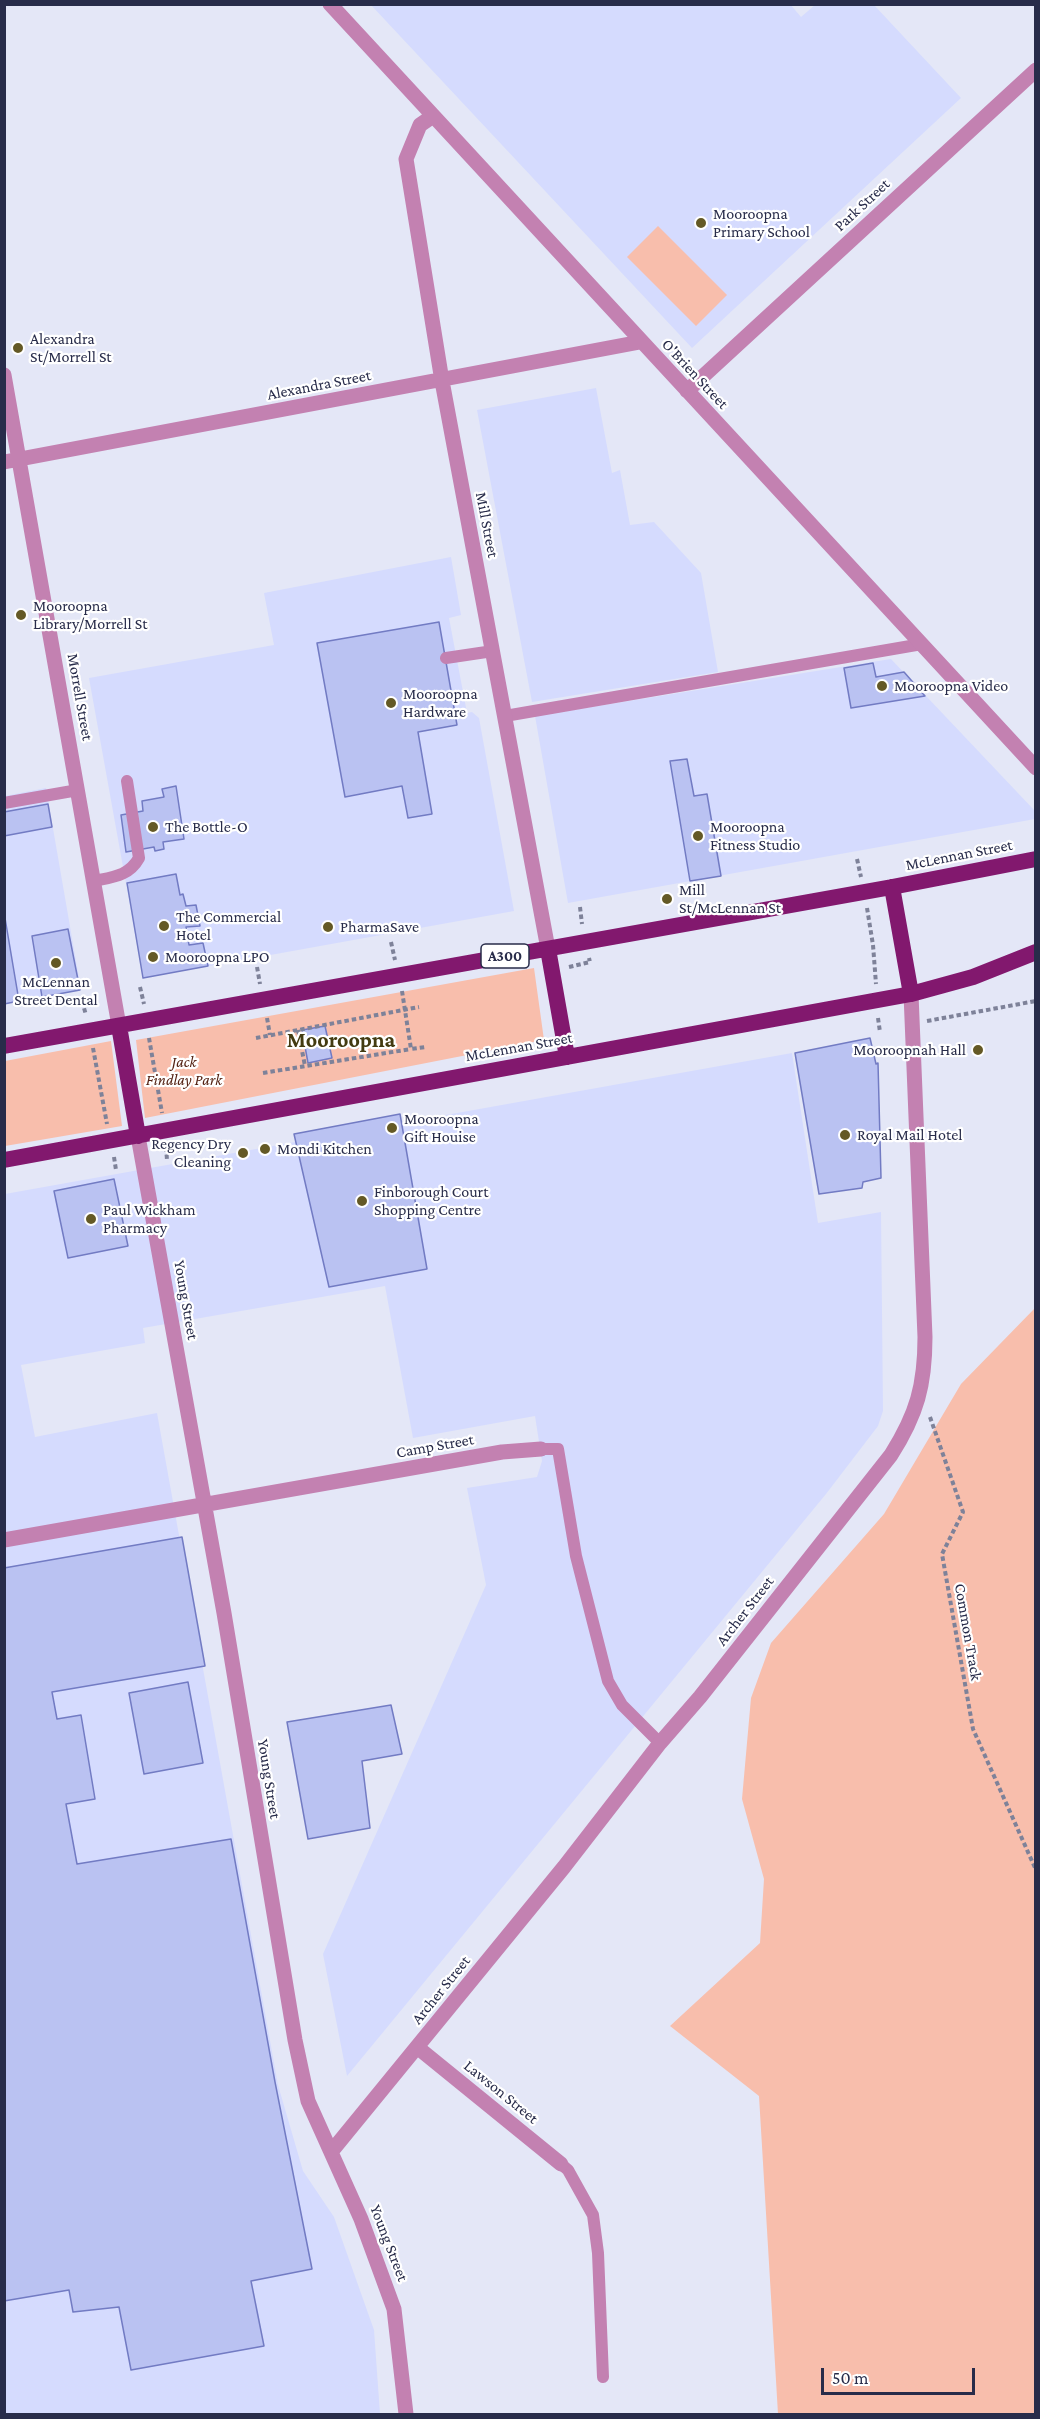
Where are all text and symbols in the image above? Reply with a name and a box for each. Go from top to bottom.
street label: Park Street [830,174,894,236]
place label: Mooroopna Primary School [713,204,810,242]
marker: Mooroopna Primary School [694,216,708,230]
place label: Alexandra St/Morrell St [30,329,112,367]
street label: O'Brien Street [658,335,732,413]
marker: Alexandra St/Morrell St [11,341,25,355]
street label: Alexandra Street [266,366,372,404]
street label: Mill Street [471,491,503,559]
place label: Mooroopna Library/Morrell St [33,596,148,634]
marker: Mooroopna Library/Morrell St [14,608,28,622]
street label: Morrell Street [63,652,97,742]
place label: Mooroopna Video [894,676,1008,696]
marker: Mooroopna Video [875,679,889,693]
place label: Mooroopna Hardware [403,684,478,722]
marker: Mooroopna Hardware [384,696,398,710]
place label: The Bottle-O [165,817,248,837]
place label: Mooroopna Fitness Studio [710,817,800,855]
marker: The Bottle-O [146,820,160,834]
marker: Mooroopna Fitness Studio [691,829,705,843]
street label: McLennan Street [904,835,1014,875]
place label: Mill St/McLennan St [679,880,781,918]
marker: Mill St/McLennan St [660,892,674,906]
place label: The Commercial Hotel [176,907,281,945]
place label: PharmaSave [340,917,419,937]
marker: The Commercial Hotel [157,919,171,933]
marker: PharmaSave [321,920,335,934]
road number: A300 [481,944,529,968]
place label: Mooroopna LPO [165,947,270,967]
marker: Mooroopna LPO [146,950,160,964]
marker: McLennan Street Dental [49,956,63,970]
place label: McLennan Street Dental [14,972,98,1010]
district label: Mooroopna [287,1027,395,1053]
street label: McLennan Street [464,1028,574,1066]
place label: Mooroopnah Hall [853,1040,966,1060]
marker: Mooroopnah Hall [971,1043,985,1057]
park label: Jack Findlay Park [146,1052,222,1090]
place label: Mooroopna Gift Houise [404,1109,479,1147]
marker: Mooroopna Gift Houise [385,1121,399,1135]
place label: Royal Mail Hotel [857,1125,962,1145]
marker: Royal Mail Hotel [838,1128,852,1142]
place label: Regency Dry Cleaning [151,1134,231,1172]
place label: Mondi Kitchen [277,1139,372,1159]
marker: Mondi Kitchen [258,1142,272,1156]
marker: Regency Dry Cleaning [236,1146,250,1160]
place label: Finborough Court Shopping Centre [374,1182,489,1220]
marker: Finborough Court Shopping Centre [355,1194,369,1208]
place label: Paul Wickham Pharmacy [103,1200,196,1238]
marker: Paul Wickham Pharmacy [84,1212,98,1226]
street label: Young Street [170,1259,202,1341]
street label: Camp Street [395,1430,475,1462]
street label: Archer Street [712,1572,778,1650]
street label: Common Track [950,1582,986,1682]
street label: Young Street [253,1738,285,1820]
street label: Archer Street [407,1952,475,2028]
street label: Lawson Street [460,2056,542,2128]
street label: Young Street [366,2202,412,2284]
scale bar [824,2356,978,2394]
text: 50 m [832,2368,869,2388]

